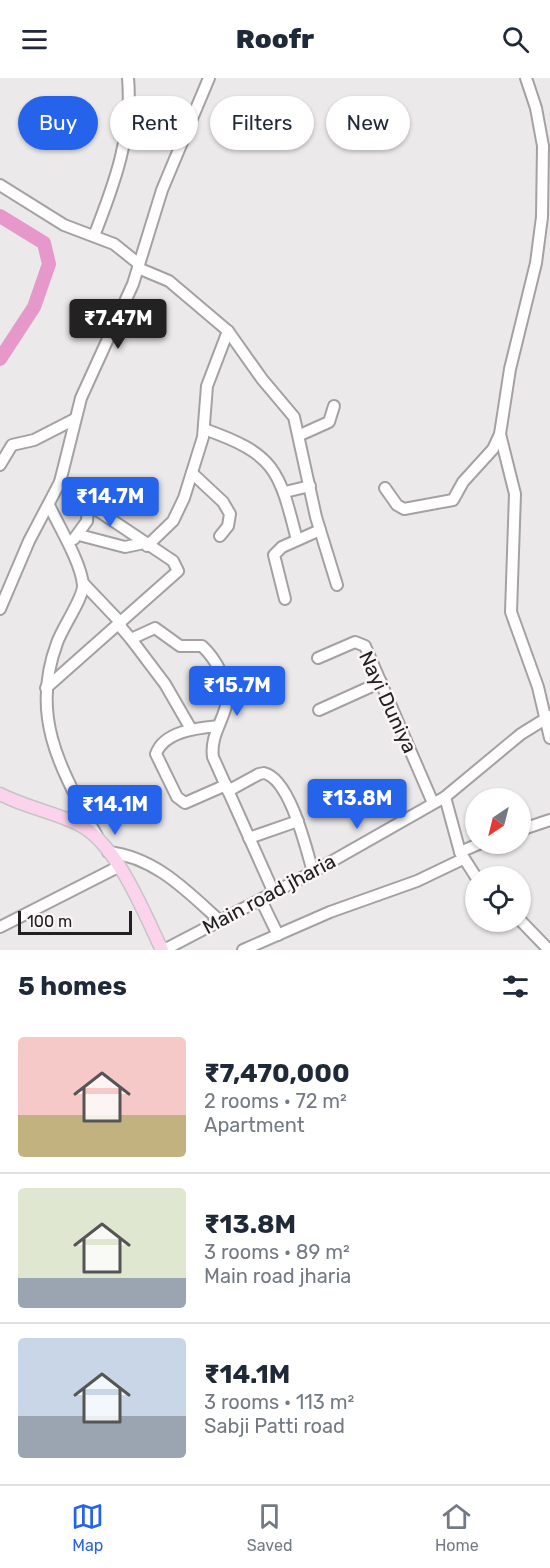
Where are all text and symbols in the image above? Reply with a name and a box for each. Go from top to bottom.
icon: menu [18,23,51,56]
text: Roofr [236,23,314,55]
icon: search [499,23,532,56]
chip: Buy [18,96,98,150]
chip: Rent [110,96,198,150]
chip: Filters [210,96,314,150]
chip: New [326,96,410,150]
pin: ₹7.47M [69,299,167,350]
text: ₹7.47M [83,306,153,330]
pin: ₹14.7M [61,477,159,528]
text: ₹14.7M [76,484,144,508]
street label: Nayi Duniya [354,647,422,757]
pin: ₹15.7M [188,666,286,717]
text: ₹15.7M [203,673,271,697]
pin: ₹13.8M [308,779,406,830]
pin: ₹14.1M [66,785,164,836]
text: ₹13.8M [322,786,392,810]
north arrow [465,788,531,854]
map controls [465,788,531,932]
text: ₹14.1M [82,792,148,816]
street label: Main road jharia [198,849,340,939]
button: locate [465,866,531,932]
scale bar [18,908,132,935]
text: 100 m [27,912,72,931]
icon: filters [499,970,532,1003]
text: 5 homes [18,971,127,1002]
text: ₹7,470,000 [204,1058,350,1089]
icon: home [66,1061,138,1133]
text: 2 rooms · 72 m² [204,1089,347,1113]
text: Apartment [204,1113,305,1137]
text: ₹13.8M [204,1209,296,1240]
icon: home [66,1212,138,1284]
text: 3 rooms · 89 m² [204,1240,350,1264]
text: Main road jharia [204,1264,351,1288]
text: ₹14.1M [204,1359,290,1390]
icon: home [66,1362,138,1434]
text: 3 rooms · 113 m² [204,1390,354,1414]
text: Sabji Patti road [204,1414,345,1438]
tab: Map [71,1500,104,1555]
tab: Saved [247,1500,292,1555]
tab: Home [435,1500,479,1555]

